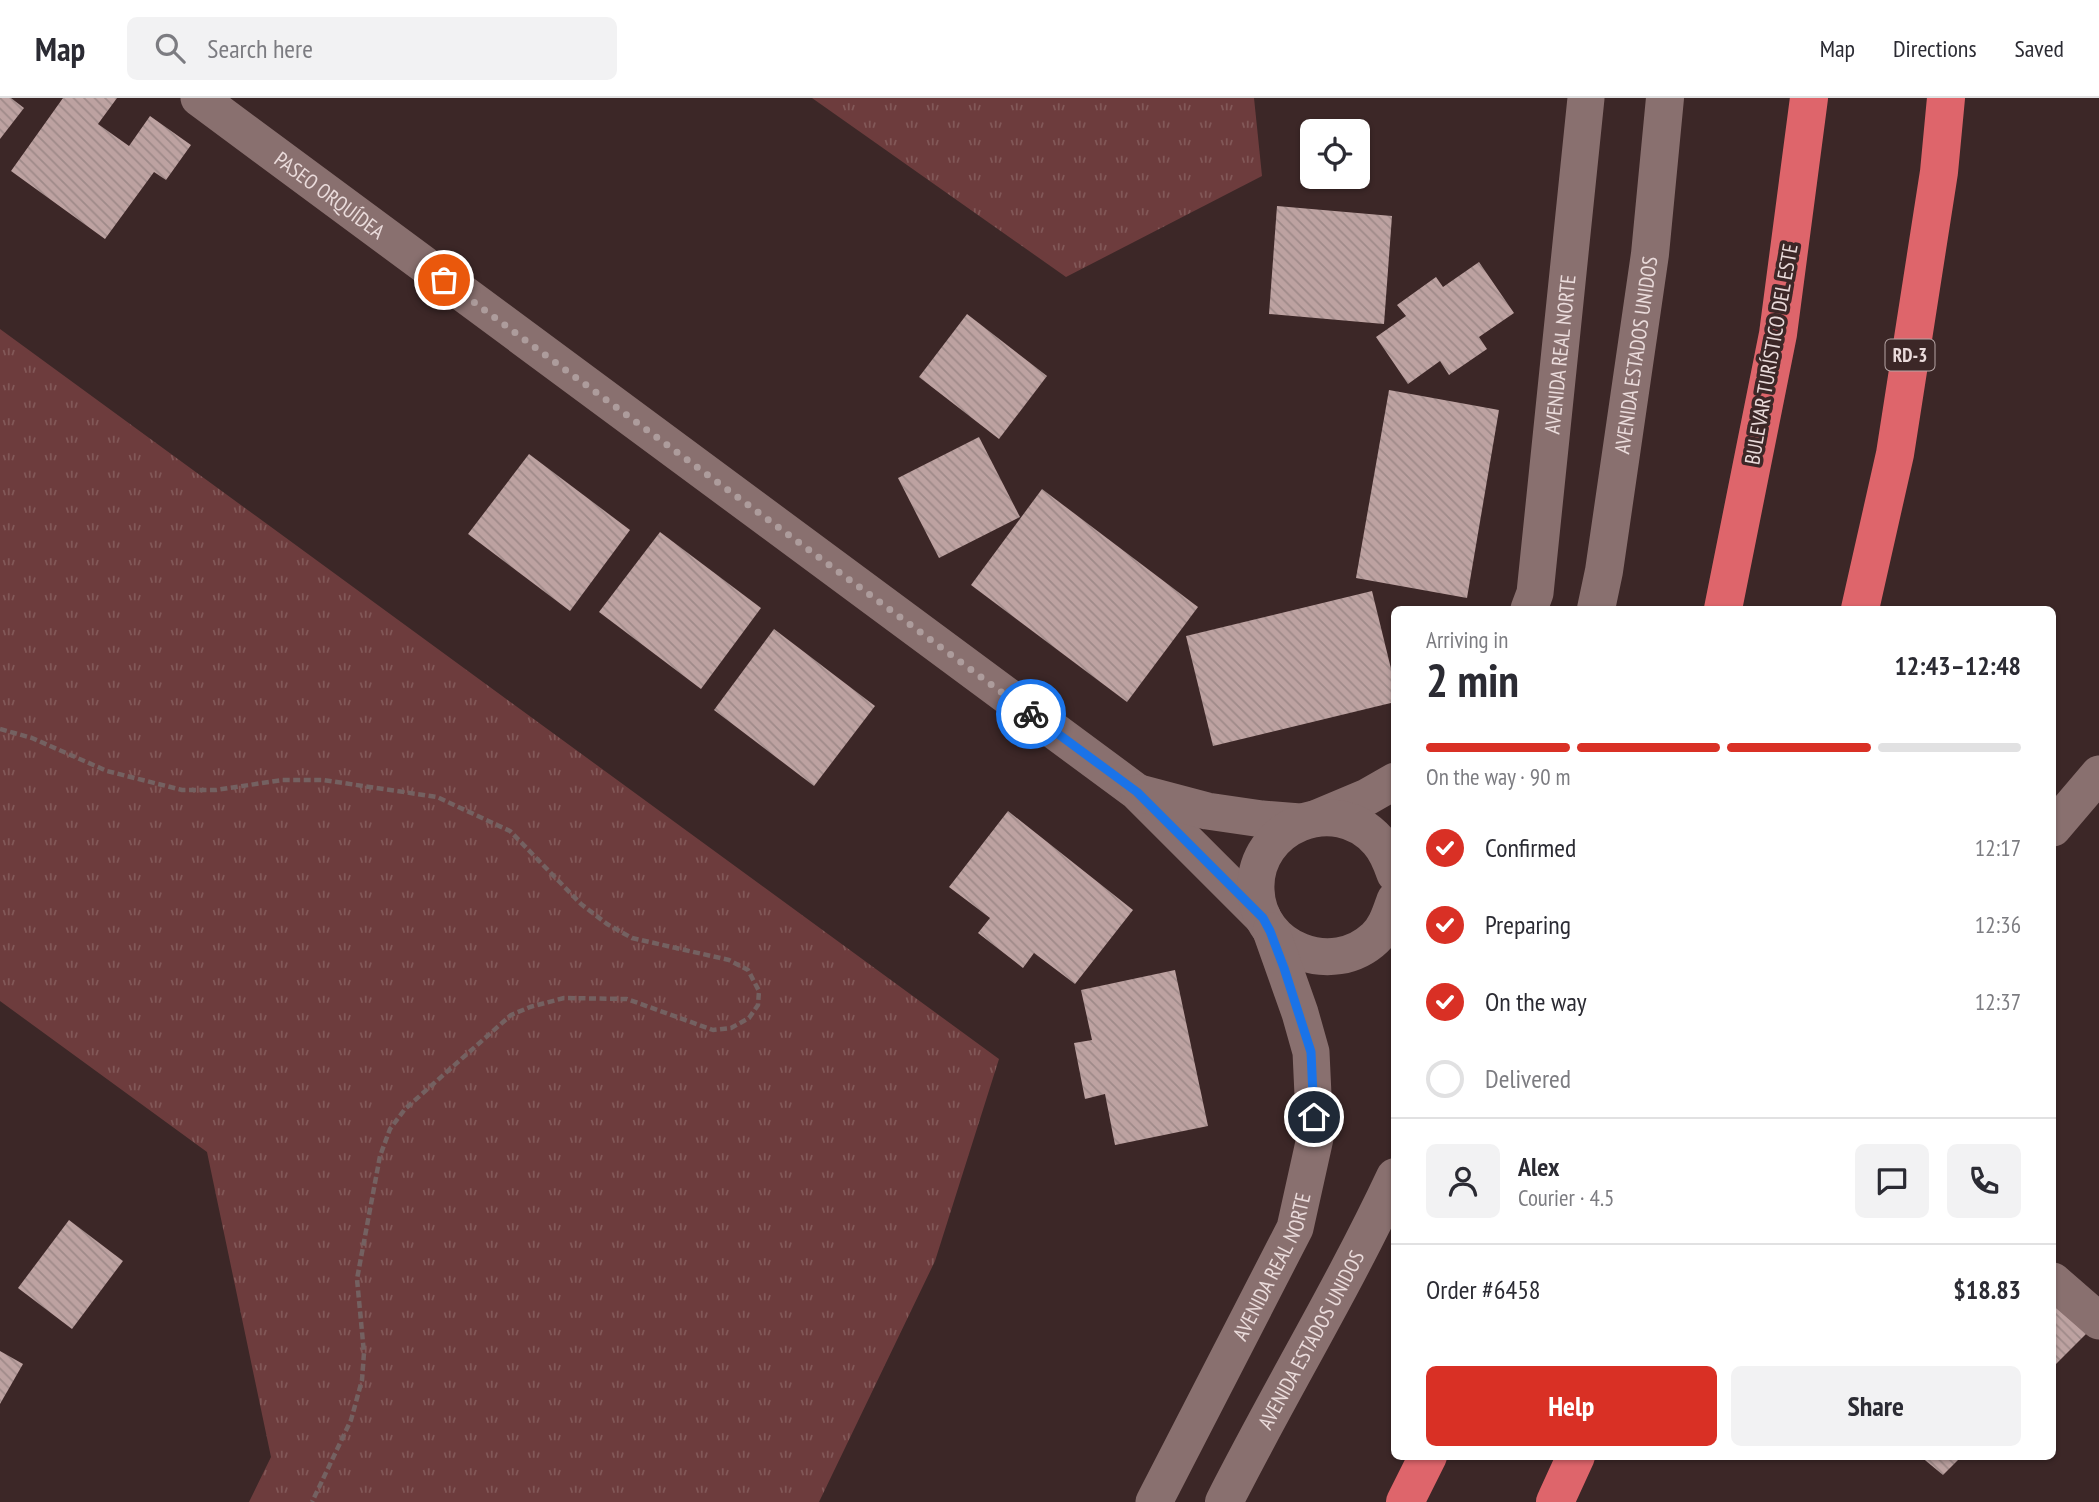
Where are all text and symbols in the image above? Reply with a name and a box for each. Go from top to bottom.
search box [127,17,617,80]
text: Map [35,27,85,70]
icon: search [151,29,189,67]
text: Search here [207,32,313,65]
text: Map [1820,33,1855,64]
text: Directions [1893,33,1977,64]
text: Saved [2015,33,2064,64]
map controls [1300,119,1370,189]
button: locate [1300,119,1370,189]
street label: PASEO ORQUÍDEA [269,145,391,245]
street label: BULEVAR TURÍSTICO DEL ESTE [1738,241,1804,467]
pin [414,250,474,310]
street label: AVENIDA ESTADOS UNIDOS [1608,255,1663,456]
icon: bag [425,261,463,299]
street label: AVENIDA REAL NORTE [1538,273,1581,435]
road number: RD-3 [1885,340,1934,370]
text: Arriving in [1426,625,1508,654]
text: 12:43–12:48 [1894,649,2021,682]
text: 2 min [1426,650,1519,710]
courier [996,679,1066,749]
icon: bike [1012,695,1050,733]
text: On the way · 90 m [1426,762,1570,791]
icon: check [1426,829,1464,867]
text: Confirmed [1485,831,1576,864]
text: 12:17 [1975,833,2021,862]
icon: check [1426,906,1464,944]
text: Preparing [1485,908,1571,941]
text: 12:36 [1975,910,2021,939]
icon: check [1426,983,1464,1021]
text: On the way [1485,985,1587,1018]
text: 12:37 [1975,987,2021,1016]
text: Delivered [1485,1062,1571,1095]
pin [1284,1087,1344,1147]
icon: home [1295,1098,1333,1136]
button: person [1426,1144,1500,1218]
button: chat [1855,1144,1929,1218]
button: phone [1947,1144,2021,1218]
text: Alex [1518,1150,1559,1183]
text: Courier · 4.5 [1518,1183,1614,1212]
street label: AVENIDA REAL NORTE [1226,1190,1316,1345]
street label: AVENIDA ESTADOS UNIDOS [1251,1246,1370,1434]
text: Order #6458 [1426,1273,1541,1306]
text: $18.83 [1953,1273,2021,1306]
button: Help [1426,1366,1717,1446]
button: Share [1731,1366,2021,1446]

